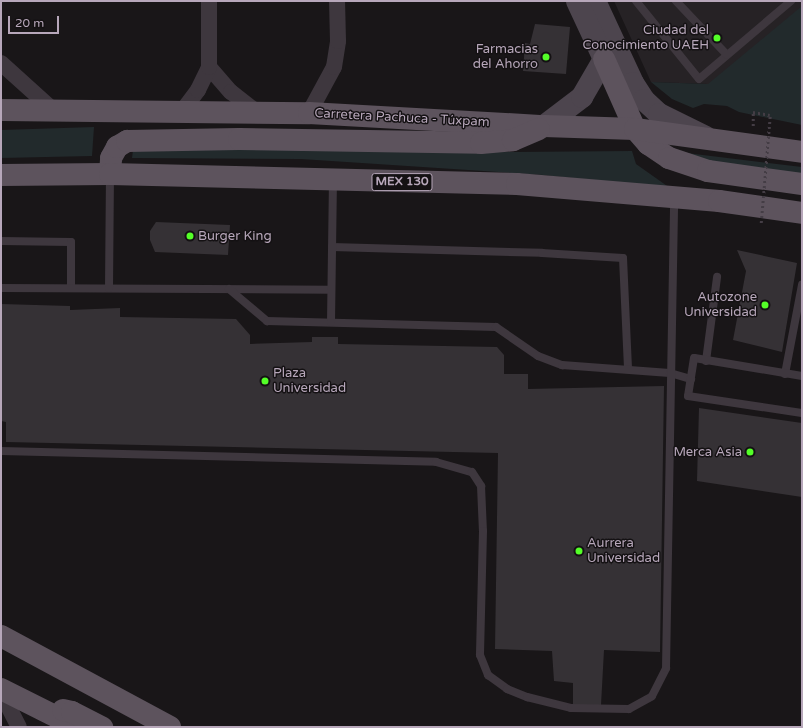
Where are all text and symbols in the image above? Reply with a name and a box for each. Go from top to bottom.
scale bar [10,8,61,34]
text: 20 m [15,16,44,30]
place label: Ciudad del Conocimiento UAEH [582,23,709,54]
marker: Ciudad del Conocimiento UAEH [712,33,722,43]
place label: Farmacias del Ahorro [473,42,538,73]
marker: Farmacias del Ahorro [541,52,551,62]
street label: Carretera Pachuca - Túxpam [314,106,490,130]
road number: MEX 130 [371,172,433,192]
place label: Burger King [198,228,272,244]
marker: Burger King [185,231,195,241]
place label: Autozone Universidad [684,290,757,321]
marker: Autozone Universidad [760,300,770,310]
place label: Plaza Universidad [273,366,346,397]
marker: Plaza Universidad [260,376,270,386]
place label: Merca Asia [673,444,742,460]
marker: Merca Asia [745,447,755,457]
place label: Aurrera Universidad [587,536,660,567]
marker: Aurrera Universidad [574,546,584,556]

